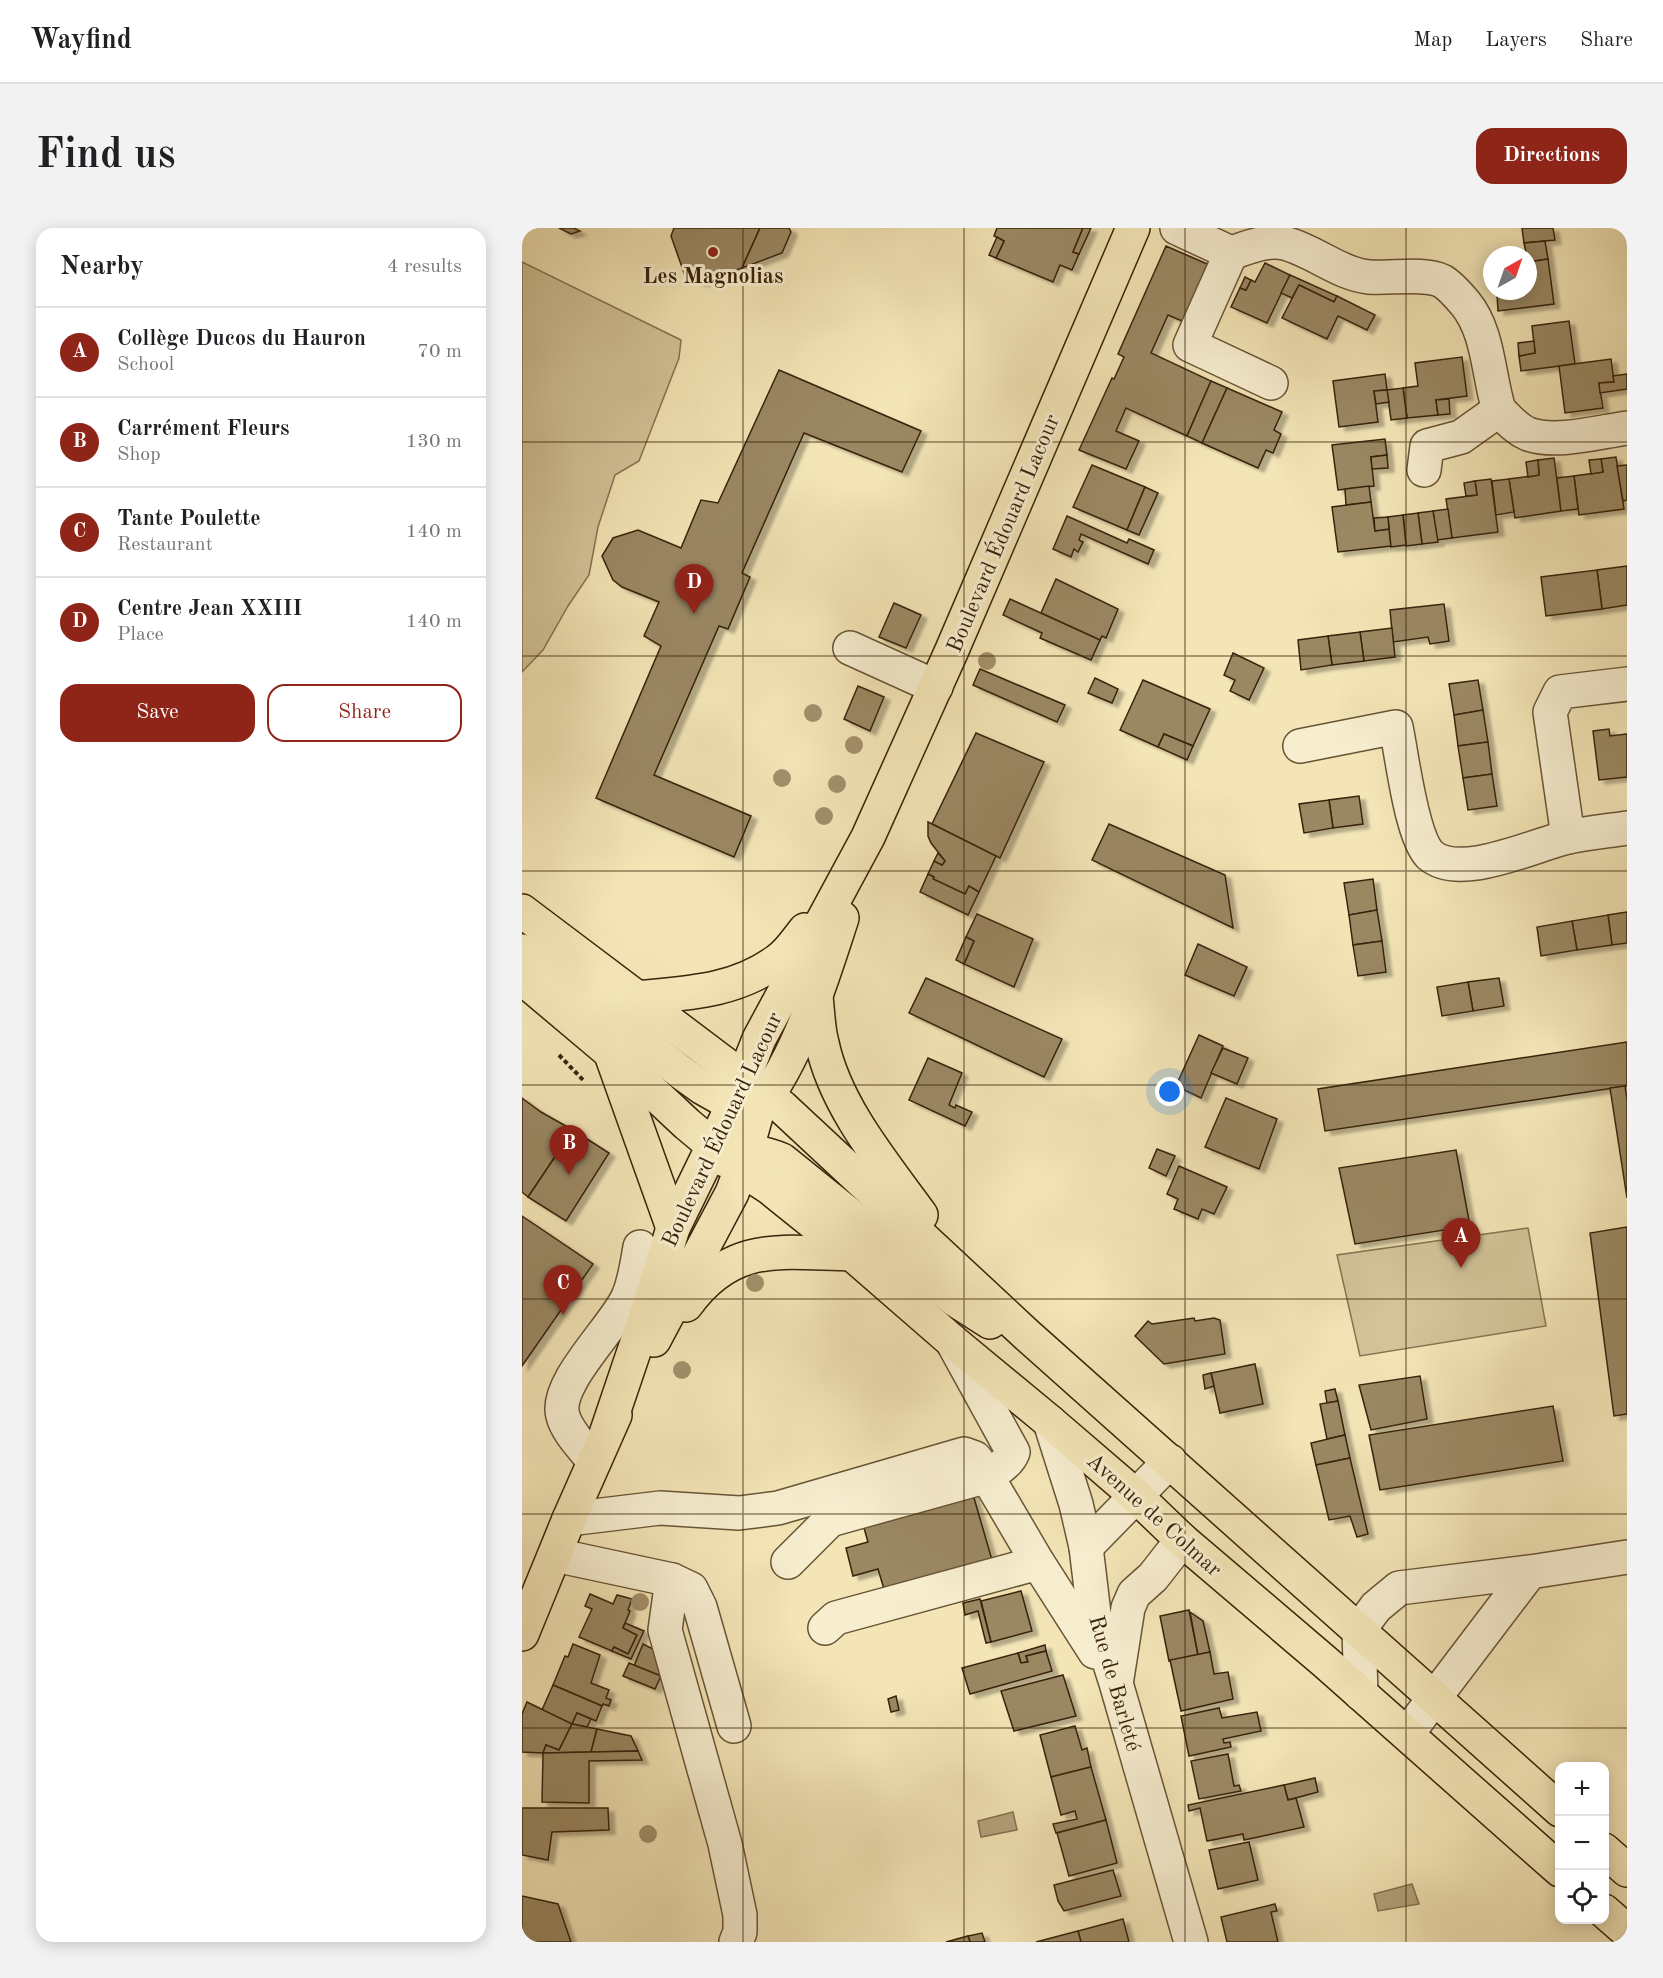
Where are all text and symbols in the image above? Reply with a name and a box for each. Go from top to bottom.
text: Wayfind [30,27,132,55]
text: Map [1413,30,1452,51]
text: Layers [1485,30,1547,51]
text: Share [1580,30,1633,51]
button: Directions [1476,128,1627,184]
text: Find us [36,135,175,177]
marker: Les Magnolias [706,245,720,259]
north arrow [1483,246,1537,300]
text: Nearby [60,254,144,280]
text: 4 results [387,257,462,277]
place label: Les Magnolias [643,266,783,288]
text: Collège Ducos du Hauron [117,328,366,350]
text: A [72,342,87,362]
text: 70 m [417,342,462,362]
text: School [117,355,174,375]
street label: Boulevard Édouard Lacour [941,410,1064,656]
text: Carrément Fleurs [117,418,290,440]
text: B [72,432,87,452]
text: 130 m [406,432,462,452]
text: Shop [117,445,161,465]
text: Tante Poulette [117,508,261,530]
text: C [73,522,86,542]
text: 140 m [406,522,462,542]
text: Restaurant [117,535,213,555]
pin: D [674,564,714,614]
text: Centre Jean XXIII [117,598,302,620]
text: D [72,612,87,632]
text: 140 m [406,612,462,632]
text: Place [117,625,164,645]
button: Save [60,684,255,742]
button: Share [267,684,462,742]
street label: Boulevard Édouard Lacour [656,1008,787,1251]
your location [1155,1077,1184,1106]
pin: B [550,1126,588,1175]
pin: A [1442,1218,1480,1268]
pin: C [544,1266,582,1315]
street label: Avenue de Colmar [1082,1450,1225,1581]
street label: Rue de Barleté [1084,1613,1144,1754]
map controls [1555,1762,1609,1924]
button: + [1555,1762,1609,1816]
button: − [1555,1816,1609,1870]
button: locate [1555,1870,1609,1924]

